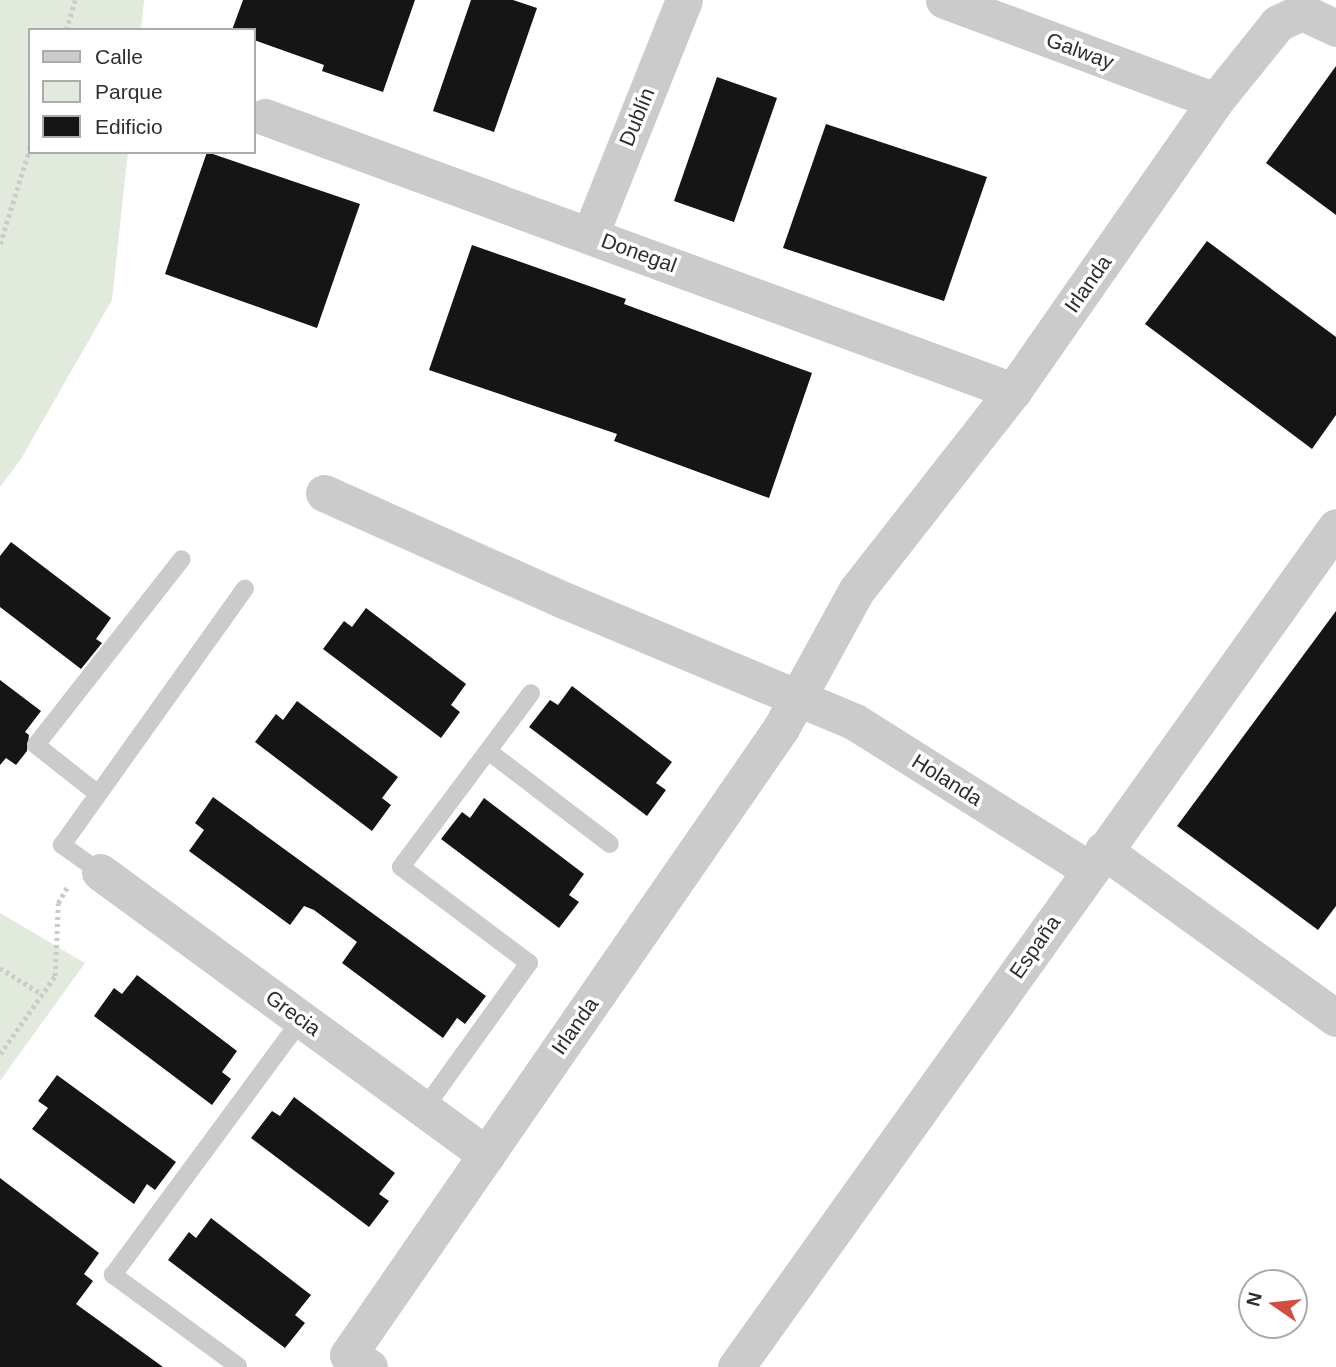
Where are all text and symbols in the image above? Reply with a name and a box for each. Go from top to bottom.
street label: Galway [1043,27,1117,75]
legend [28,28,256,154]
text: Calle [95,45,143,68]
text: Parque [95,80,163,103]
street label: Dublín [614,84,660,150]
text: Edificio [95,115,163,138]
street label: Donegal [598,228,680,278]
street label: Irlanda [1059,250,1117,318]
street label: Holanda [907,749,987,811]
street label: España [1004,911,1066,983]
street label: Grecia [261,985,325,1041]
street label: Irlanda [546,992,604,1060]
north arrow [1238,1269,1308,1339]
text: N [1242,1290,1266,1308]

